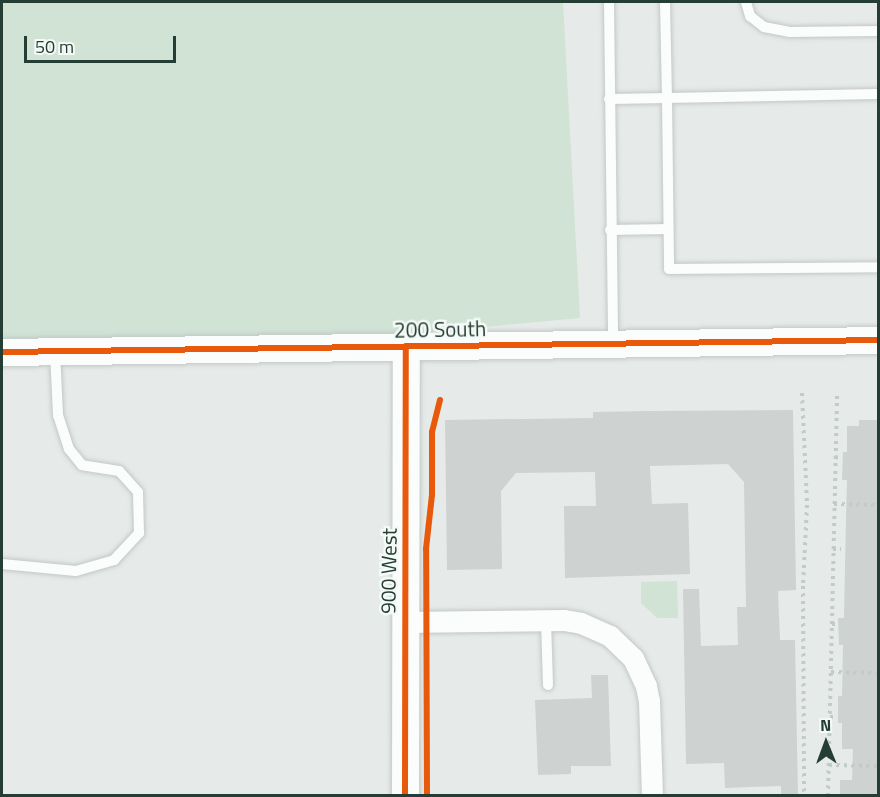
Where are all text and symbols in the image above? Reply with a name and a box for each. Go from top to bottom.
scale bar [27,24,178,62]
text: 50 m [35,33,74,60]
street label: 200 South [394,316,486,342]
street label: 900 West [375,528,401,614]
north arrow [796,713,856,773]
text: N [820,713,831,737]

